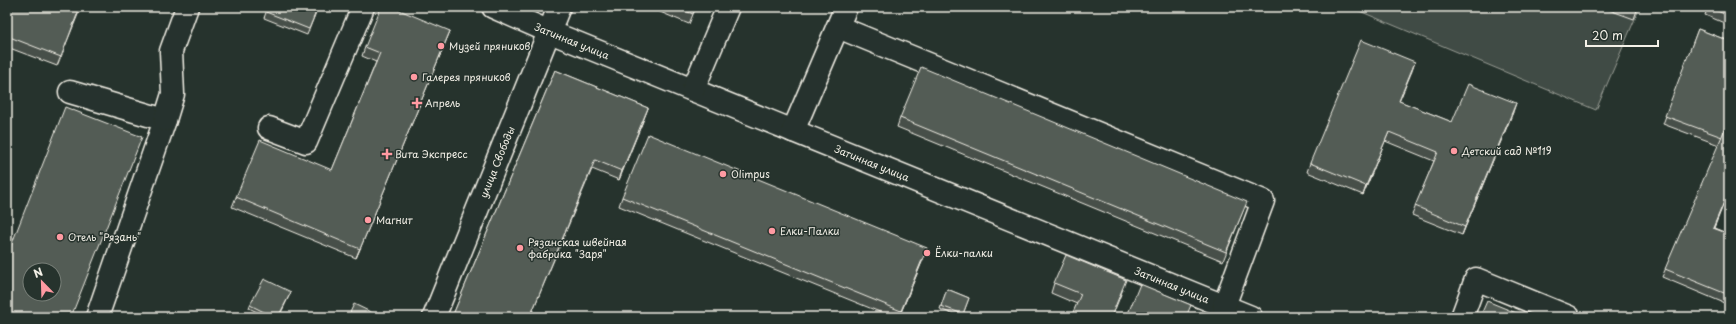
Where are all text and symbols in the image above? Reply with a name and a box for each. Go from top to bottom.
street label: Затинная улица [533,19,612,63]
scale bar [1586,22,1658,48]
text: 20 m [1592,26,1623,44]
place label: Музей пряников [449,38,531,54]
marker: Музей пряников [436,41,446,51]
place label: Галерея пряников [422,69,511,84]
marker: Галерея пряников [409,72,419,82]
place label: Апрель [425,95,460,110]
marker: Апрель [412,98,422,108]
street label: улица Свободы [475,124,518,200]
street label: Затинная улица [833,141,912,185]
place label: Детский сад №119 [1461,143,1552,158]
place label: Вита Экспресс [395,146,468,161]
marker: Детский сад №119 [1449,146,1459,156]
marker: Вита Экспресс [382,149,392,159]
place label: Olimpus [731,166,770,181]
marker: Olimpus [718,169,728,179]
place label: Магнит [376,212,414,227]
marker: Магнит [363,215,373,225]
place label: Елки-Палки [780,223,840,238]
marker: Елки-Палки [767,226,777,236]
place label: Отель "Рязань" [68,229,141,244]
marker: Отель "Рязань" [55,232,65,242]
place label: Рязанская швейная фабрика "Заря" [528,234,627,261]
marker: Рязанская швейная фабрика "Заря" [515,243,525,253]
place label: Ёлки-палки [935,245,993,260]
marker: Ёлки-палки [922,248,932,258]
north arrow [22,262,62,302]
text: N [31,263,45,282]
street label: Затинная улица [1133,263,1212,307]

